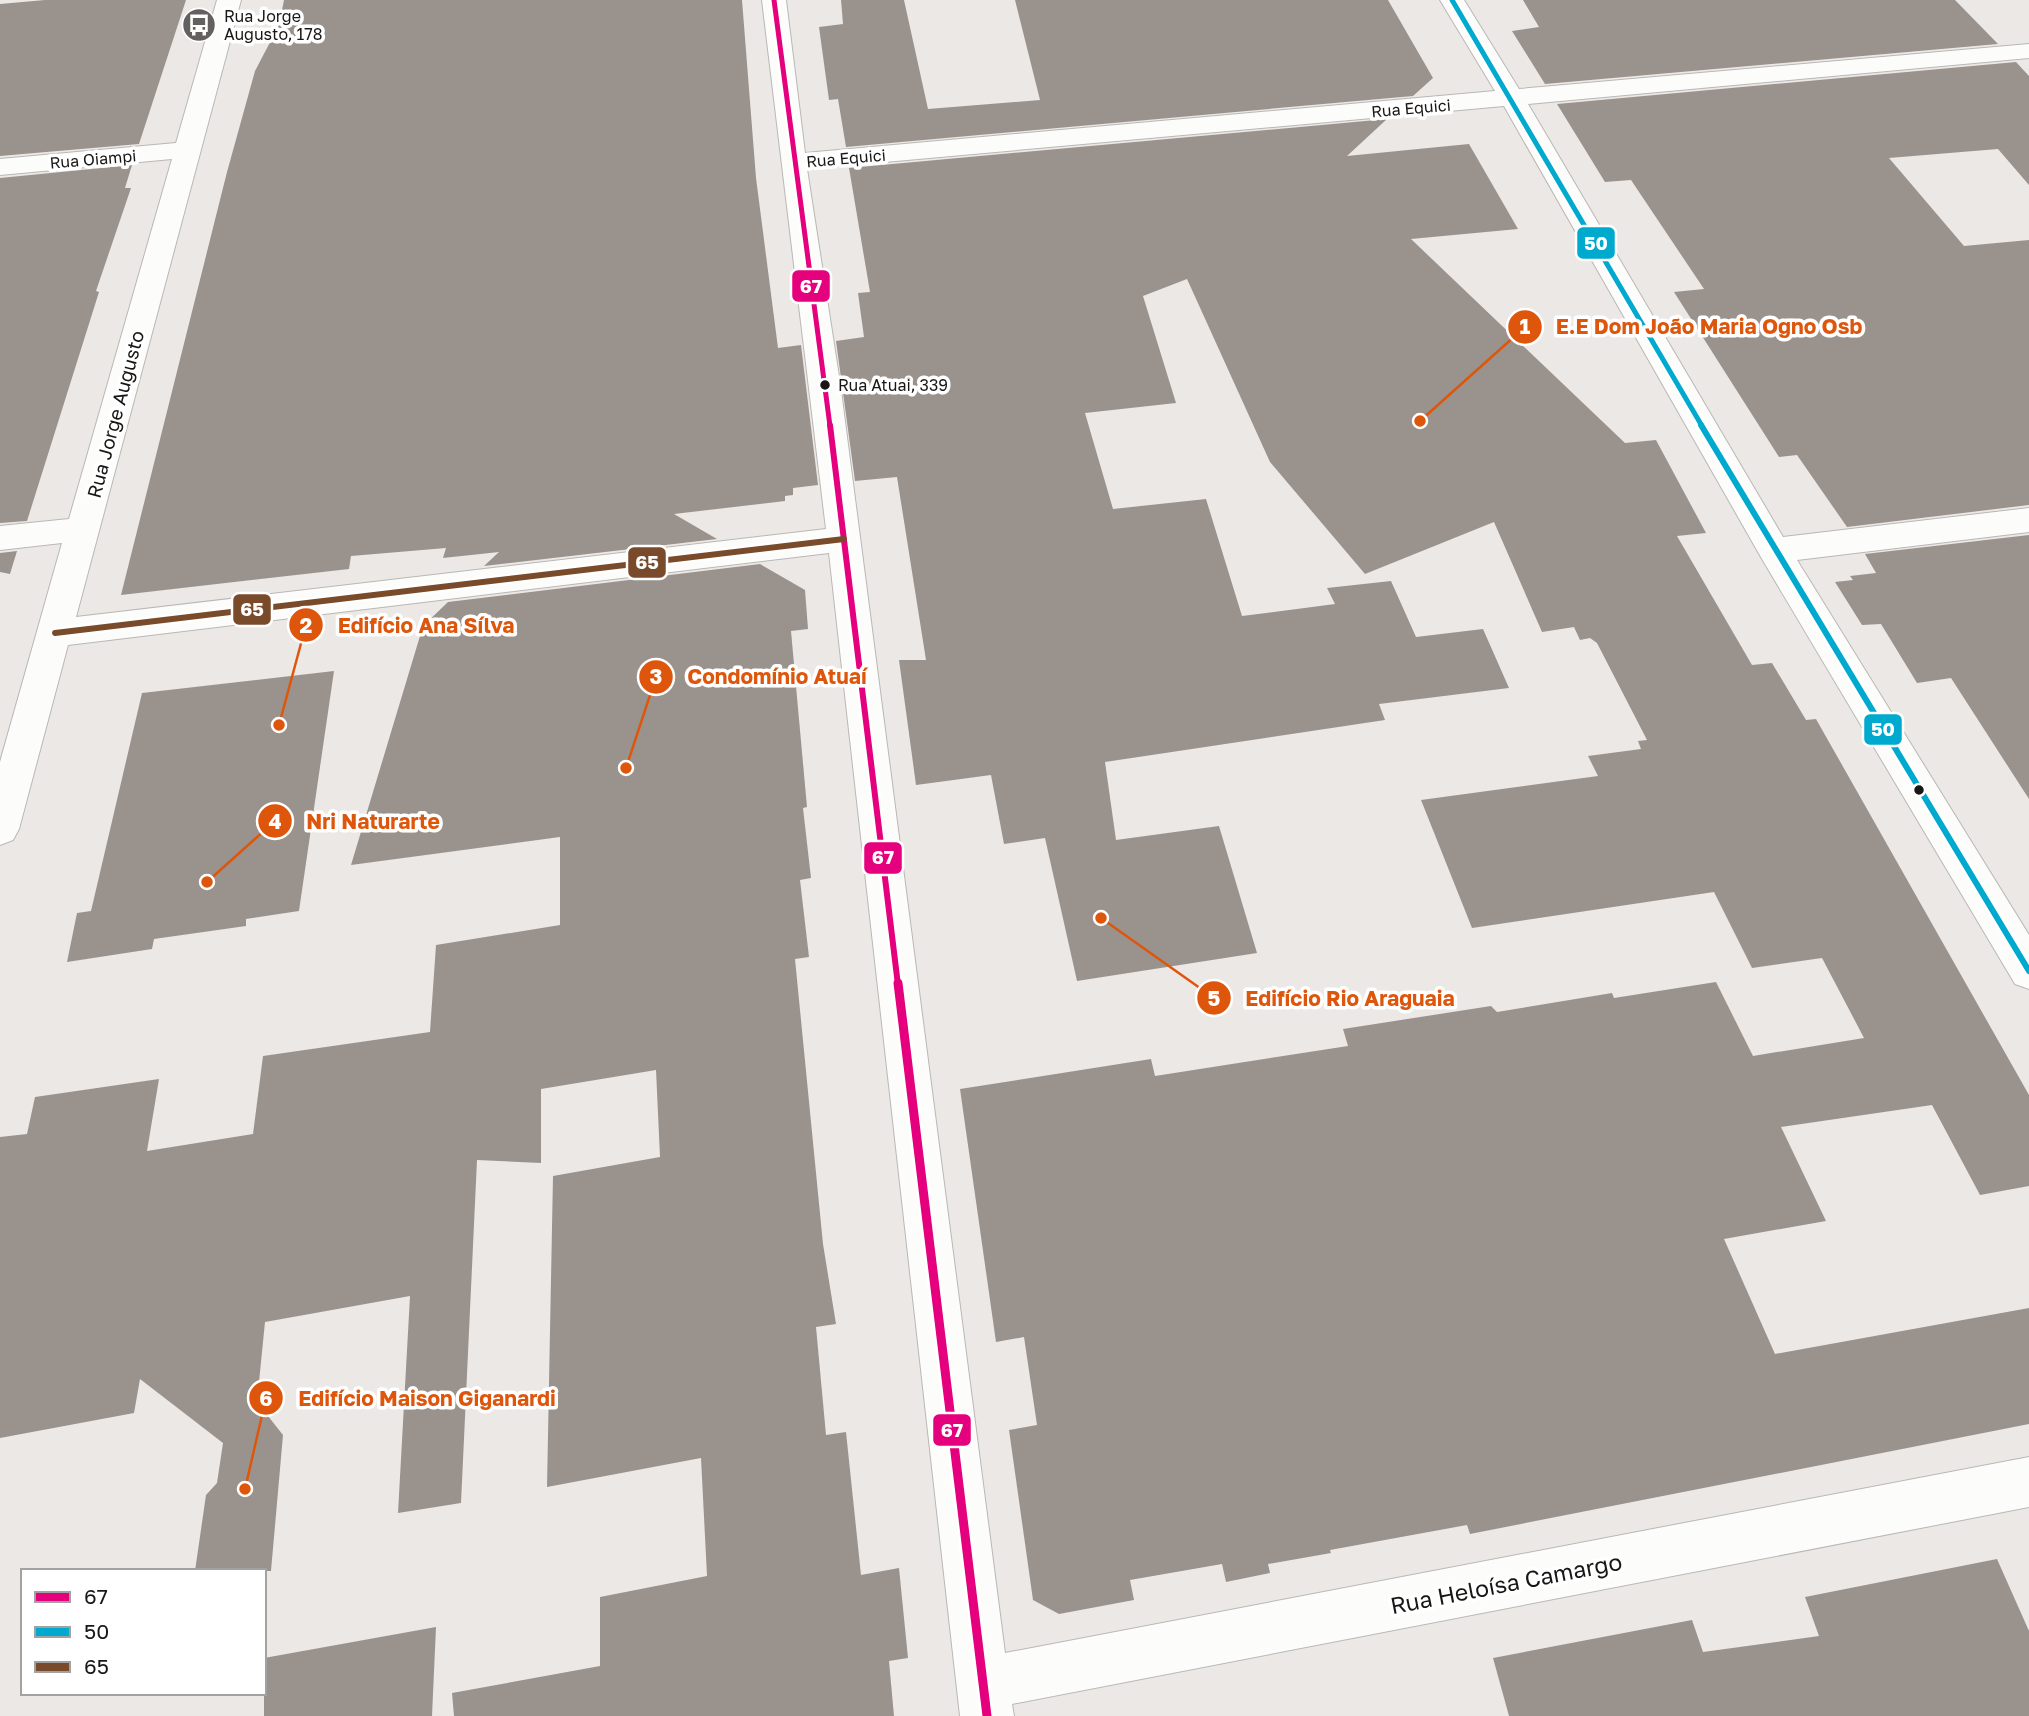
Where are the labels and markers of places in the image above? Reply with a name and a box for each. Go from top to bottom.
bus stop icon: Rua Jorge Augusto, 178 [180,6,218,44]
place label: Rua Jorge Augusto, 178 [224,6,323,44]
callout: E.E Dom João Maria Ogno Osb [1507,306,1877,348]
place label: Rua Atuai, 339 [838,375,948,395]
marker: Rua Atuai, 339 [818,378,832,392]
callout: Edifício Ana Sílva [289,604,528,646]
callout: Condomínio Atuaí [639,656,881,698]
unlabelled marker [1912,783,1926,797]
callout: Nri Naturarte [257,800,454,842]
callout: Edifício Rio Araguaia [1196,977,1469,1019]
callout: Edifício Maison Giganardi [249,1377,569,1419]

